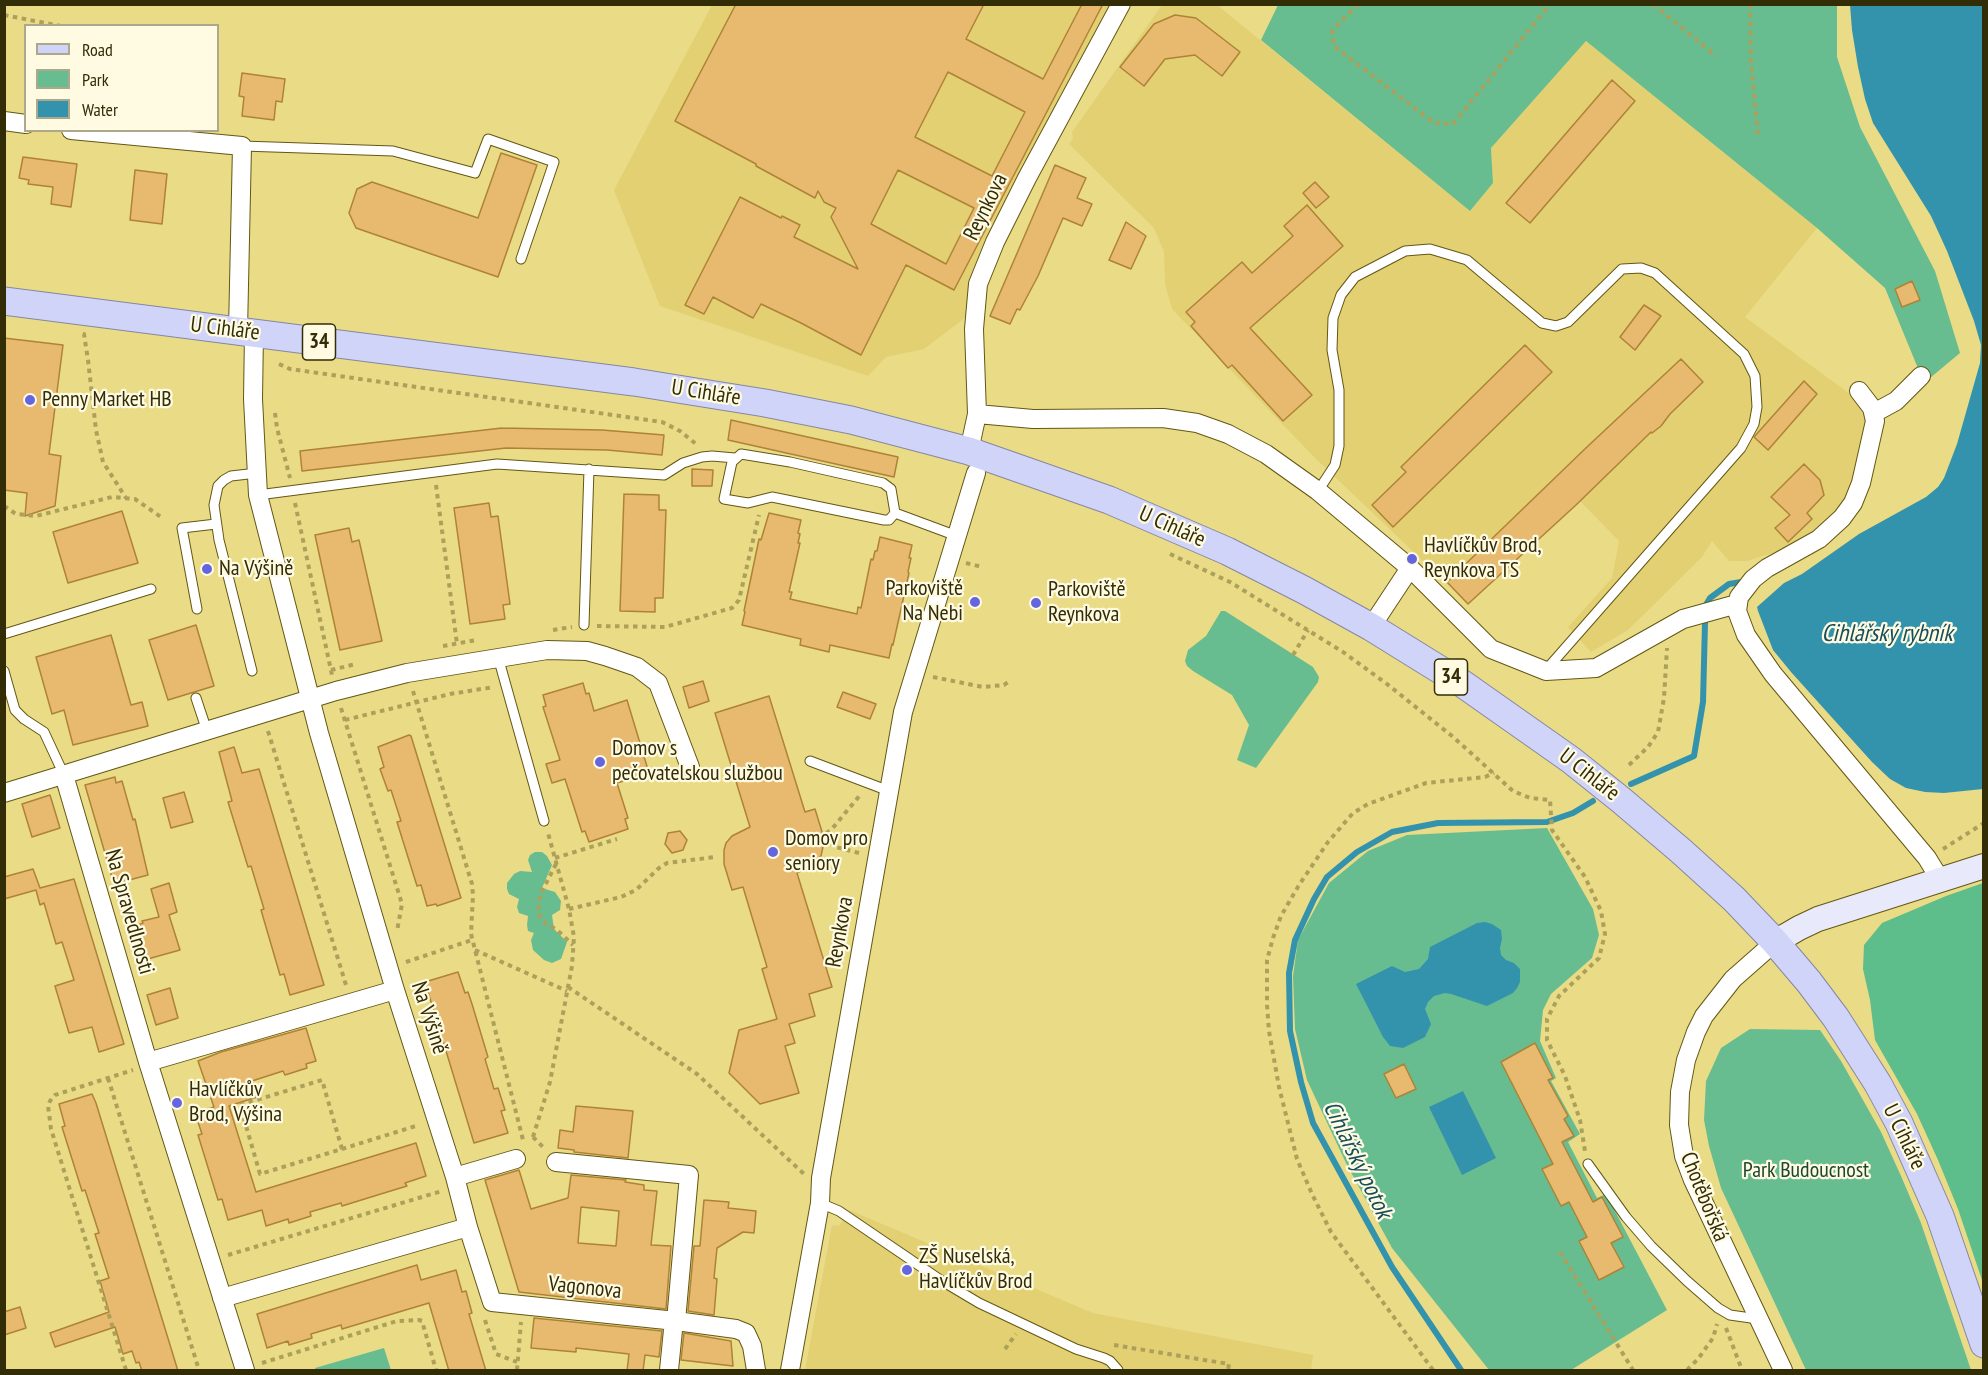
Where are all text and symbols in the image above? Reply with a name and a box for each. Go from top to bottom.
legend [24,24,219,132]
text: Road [82,38,113,61]
text: Park [82,68,109,91]
text: Water [82,98,118,121]
street label: Reynkova [959,169,1013,245]
street label: U Cihláře [189,312,261,346]
road number: 34 [302,324,336,360]
street label: U Cihláře [670,375,742,411]
place label: Penny Market HB [42,387,172,413]
marker: Penny Market HB [23,393,37,407]
street label: U Cihláře [1135,501,1209,553]
place label: Havlíčkův Brod, Reynkova TS [1424,533,1542,584]
marker: Havlíčkův Brod, Reynkova TS [1405,552,1419,566]
place label: Na Výšině [219,556,293,582]
marker: Na Výšině [200,562,214,576]
place label: Parkoviště Na Nebi [886,576,963,628]
place label: Parkoviště Reynkova [1048,577,1125,628]
marker: Parkoviště Na Nebi [968,595,982,609]
marker: Parkoviště Reynkova [1029,596,1043,610]
water label: Cihlářský rybník [1821,620,1953,648]
road number: 34 [1434,659,1468,695]
place label: Domov s pečovatelskou službou [612,736,783,788]
street label: U Cihláře [1553,743,1625,807]
marker: Domov s pečovatelskou službou [593,755,607,769]
place label: Domov pro seniory [785,826,868,878]
marker: Domov pro seniory [766,845,780,859]
street label: Na Spravedlnosti [99,846,159,978]
street label: Reynkova [821,895,859,969]
street label: Na Výšině [405,979,453,1057]
place label: Havlíčkův Brod, Výšina [189,1077,282,1128]
marker: Havlíčkův Brod, Výšina [170,1096,184,1110]
water label: Cihlářský potok [1316,1097,1398,1223]
street label: U Cihláře [1877,1100,1931,1174]
street label: Chotěbořská [1674,1148,1734,1246]
park label: Park Budoucnost [1743,1158,1869,1184]
place label: ZŠ Nuselská, Havlíčkův Brod [919,1244,1033,1296]
marker: ZŠ Nuselská, Havlíčkův Brod [900,1263,914,1277]
street label: Vagonova [547,1271,623,1305]

